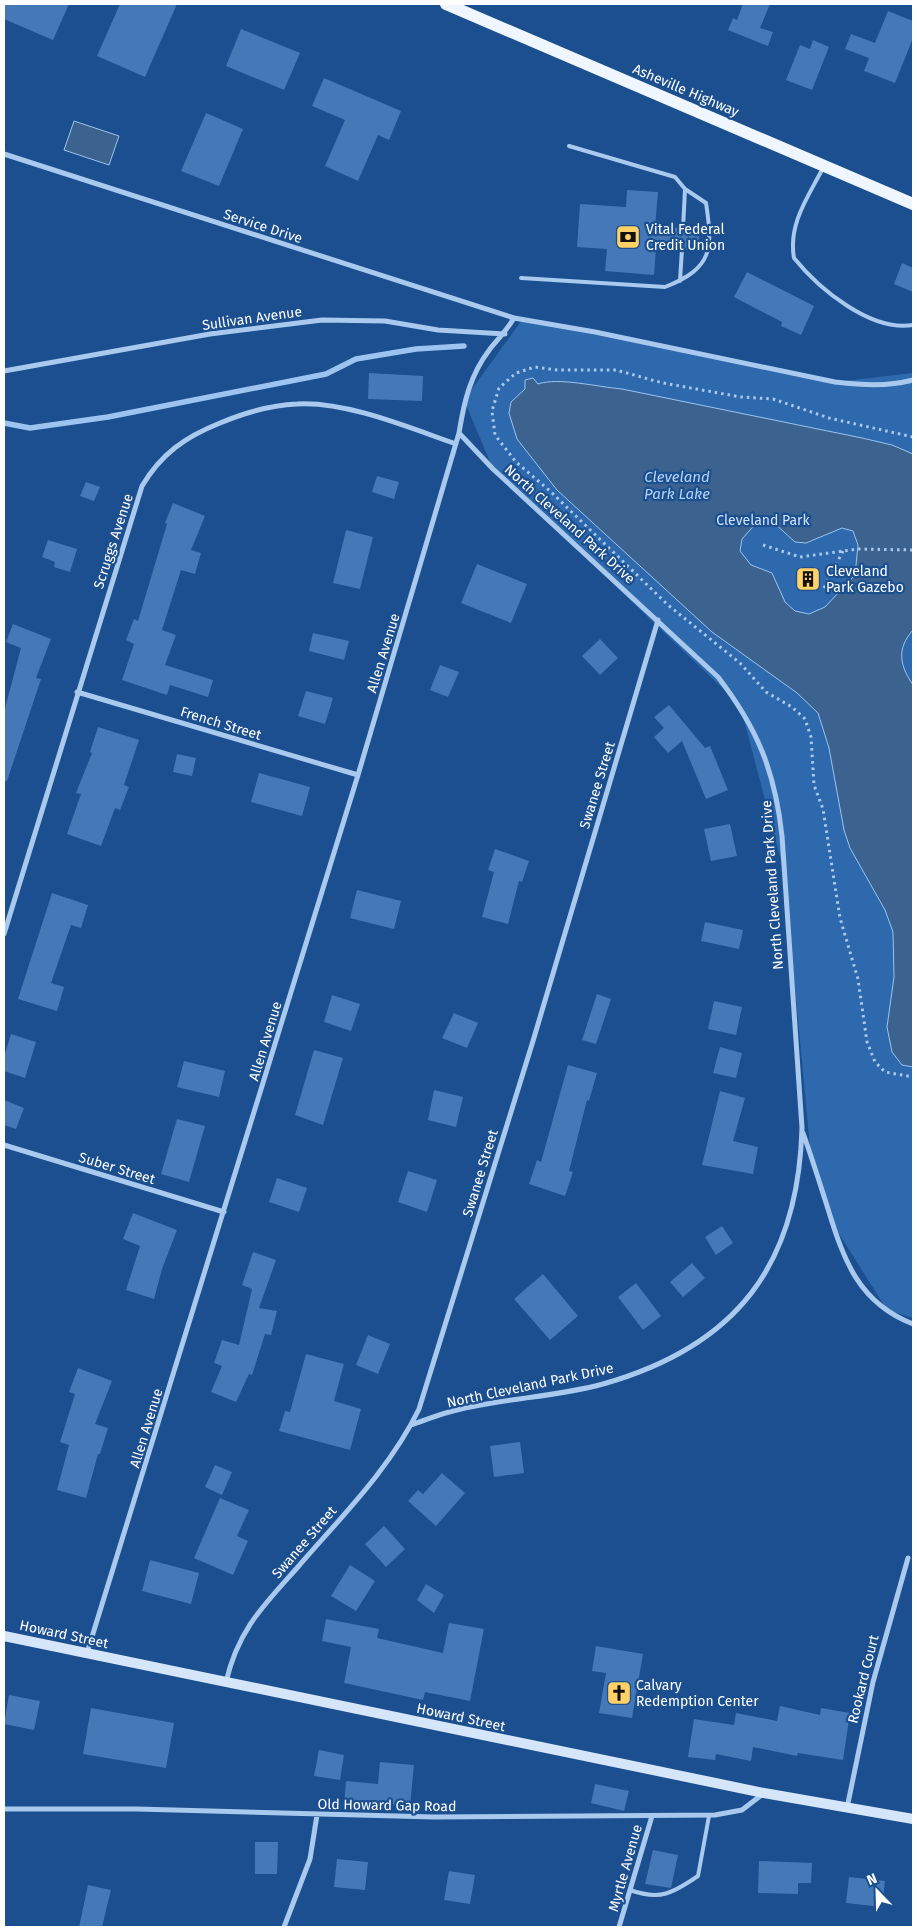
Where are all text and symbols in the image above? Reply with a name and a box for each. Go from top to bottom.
street label: Asheville Highway [630,60,742,121]
street label: Service Drive [221,206,305,247]
place label: Vital Federal Credit Union [646,221,725,254]
bank icon: Vital Federal Credit Union [615,224,641,250]
street label: Sullivan Avenue [201,303,303,334]
street label: North Cleveland Park Drive [501,461,638,588]
water label: Cleveland Park Lake [644,468,710,503]
street label: Scruggs Avenue [90,491,137,591]
park label: Cleveland Park [716,512,810,529]
place label: Cleveland Park Gazebo [826,563,904,596]
building icon: Cleveland Park Gazebo [795,566,821,592]
street label: Allen Avenue [363,611,404,695]
street label: French Street [178,703,264,744]
street label: Swanee Street [576,739,619,831]
street label: North Cleveland Park Drive [758,800,787,970]
street label: Allen Avenue [245,999,286,1083]
street label: Swanee Street [459,1127,502,1219]
street label: Suber Street [77,1149,158,1188]
street label: North Cleveland Park Drive [445,1360,615,1411]
street label: Allen Avenue [126,1386,167,1470]
street label: Swanee Street [268,1502,341,1582]
street label: Howard Street [18,1617,111,1652]
street label: Rookard Court [844,1632,883,1725]
place label: Calvary Redemption Center [636,1677,759,1710]
church icon: Calvary Redemption Center [606,1680,632,1706]
street label: Howard Street [415,1700,508,1735]
street label: Old Howard Gap Road [317,1796,457,1815]
street label: Myrtle Avenue [605,1823,646,1914]
north arrow [852,1866,902,1916]
text: N [865,1870,880,1889]

